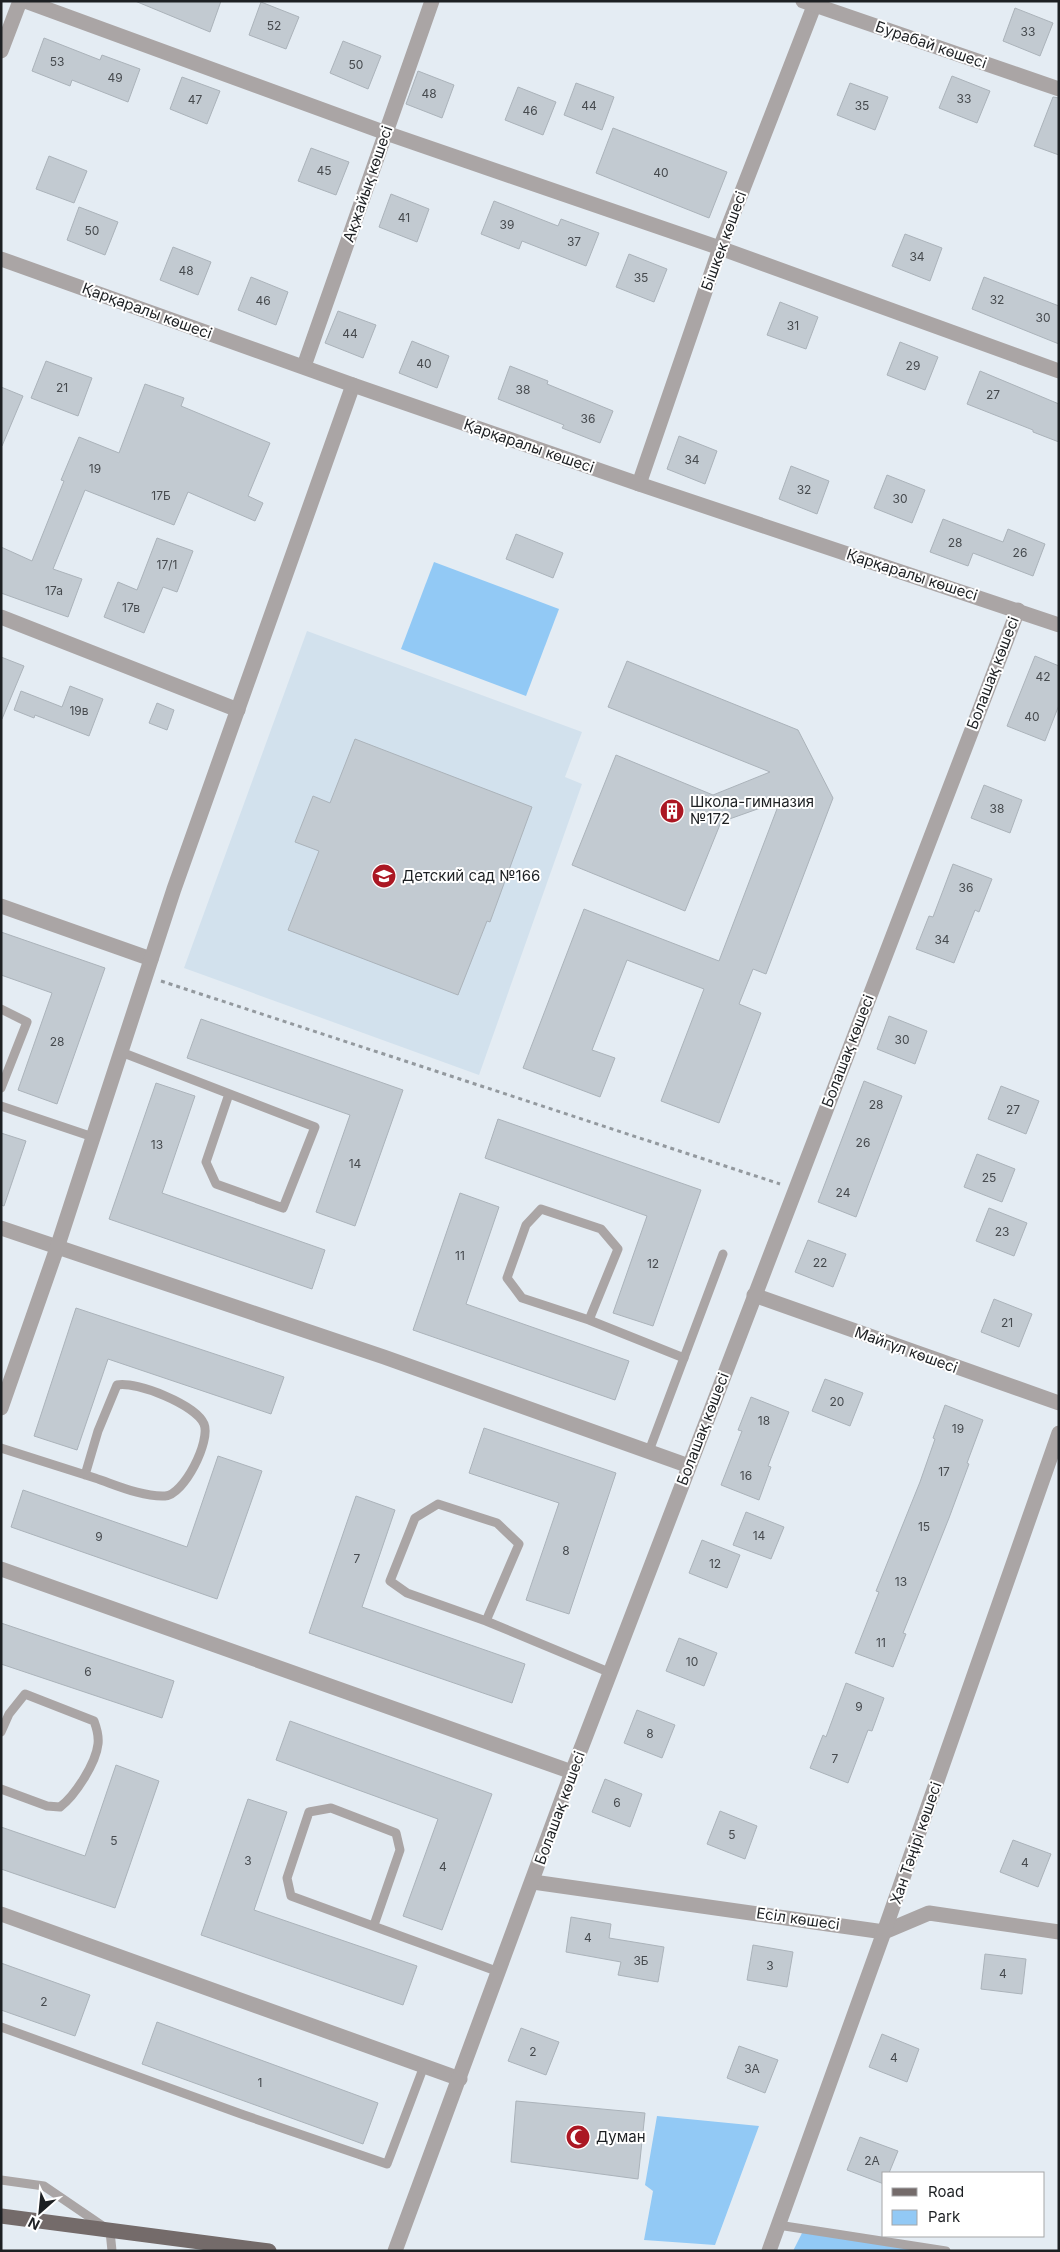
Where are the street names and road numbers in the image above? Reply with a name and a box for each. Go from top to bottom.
street label: Бурабай көшесі [873,17,989,72]
street label: Ақжайық көшесі [339,123,396,245]
street label: Бішкек көшесі [697,188,750,293]
street label: Қарқаралы көшесі [80,278,215,343]
street label: Қарқаралы көшесі [461,414,597,477]
street label: Қарқаралы көшесі [844,544,980,605]
street label: Болашақ көшесі [962,614,1023,732]
street label: Болашақ көшесі [817,992,878,1110]
street label: Майгүл көшесі [852,1322,960,1377]
street label: Болашақ көшесі [672,1370,733,1488]
street label: Болашақ көшесі [530,1749,589,1867]
street label: Хан Тәңірі көшесі [886,1779,945,1906]
street label: Есіл көшесі [755,1903,841,1934]

